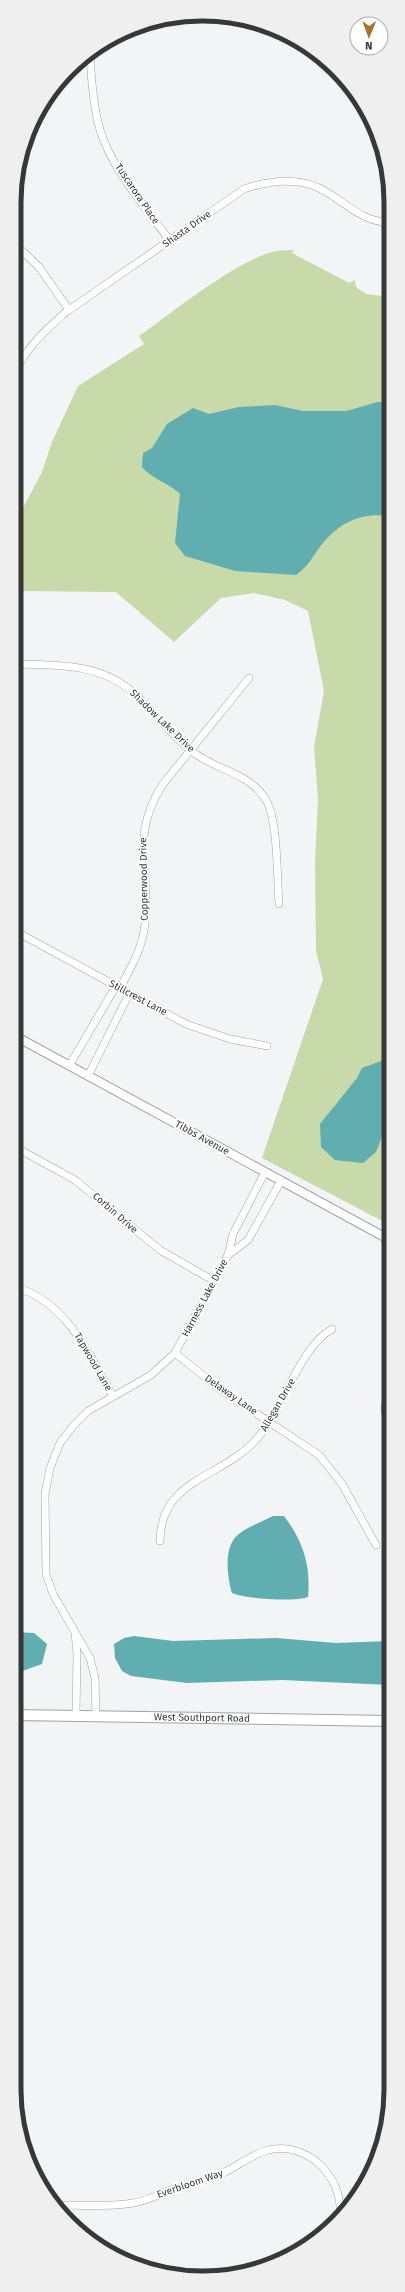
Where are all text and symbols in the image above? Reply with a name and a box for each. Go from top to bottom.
north arrow [349,16,389,56]
text: N [365,39,373,52]
street label: Tuscarora Place [112,161,162,227]
street label: Shasta Drive [160,208,214,250]
street label: Shadow Lake Drive [127,687,197,755]
street label: Copperwood Drive [137,837,151,921]
street label: Stillcrest Lane [107,978,169,1018]
street label: Tibbs Avenue [173,1118,231,1158]
street label: Corbin Drive [90,1190,140,1236]
street label: Harness Lake Drive [179,1257,231,1339]
street label: Tapwood Lane [72,1331,114,1393]
street label: Delaway Lane [202,1372,260,1418]
street label: Allegan Drive [258,1376,298,1434]
street label: West Southport Road [154,1711,250,1725]
street label: Everbloom Way [155,2167,225,2201]

